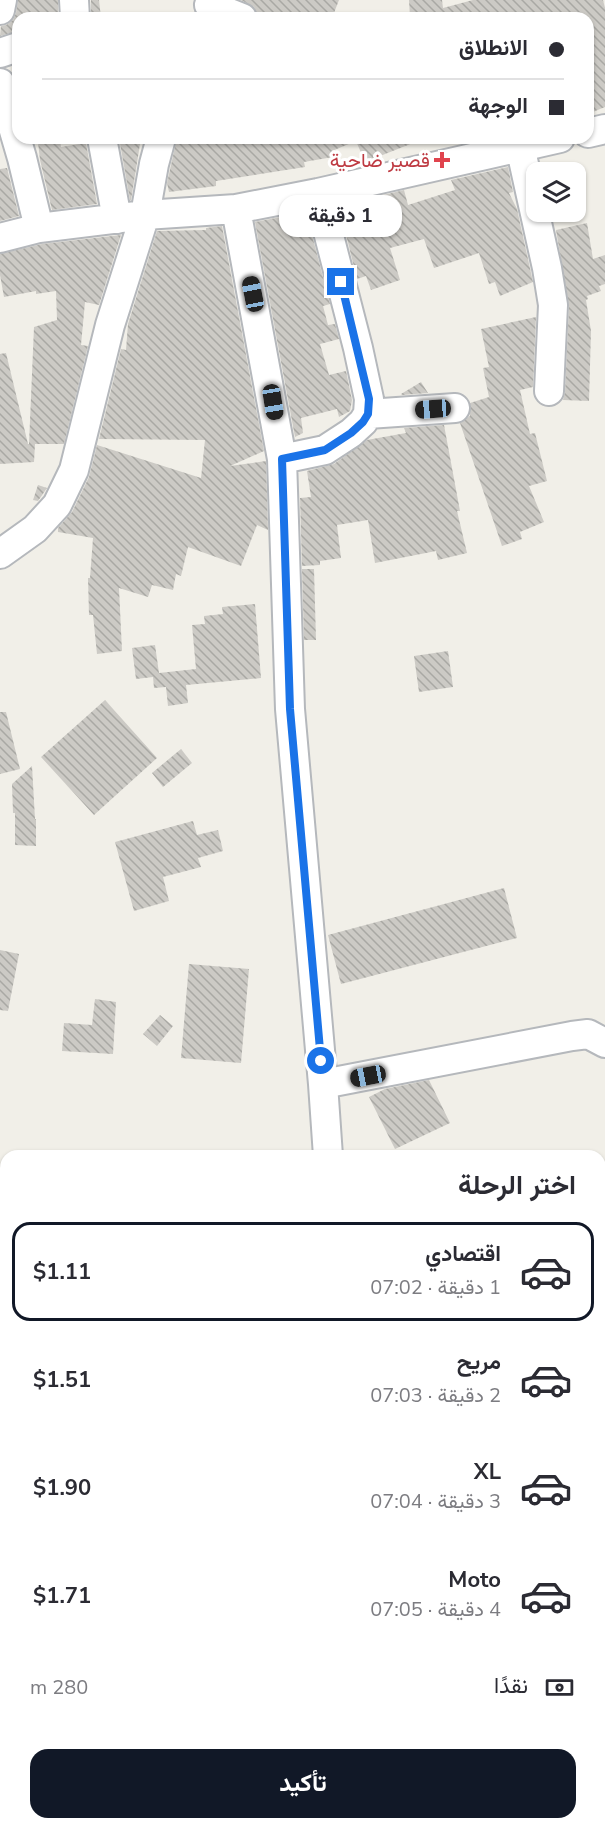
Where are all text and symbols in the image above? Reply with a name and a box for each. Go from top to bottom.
text: الانطلاق [459,33,528,63]
text: الوجهة [468,91,528,121]
place label: قصير ضاحية [330,147,430,174]
marker: قصير ضاحية [435,153,449,167]
map controls [526,162,586,222]
button: layers [526,162,586,222]
callout: 1 دقيقة [280,195,403,237]
text: 1 دقيقة [308,202,373,229]
route end [327,268,354,295]
car [241,275,265,313]
car [261,383,285,421]
car [414,399,452,419]
route start [307,1047,334,1074]
car [349,1064,387,1088]
text: اختر الرحلة [458,1167,576,1204]
text: اقتصادي [425,1239,501,1269]
icon: car [519,1245,573,1299]
text: $1.11 [33,1257,91,1287]
text: 1 دقيقة · 07:02 [370,1274,501,1301]
text: مريح [457,1347,501,1377]
icon: car [519,1353,573,1407]
text: $1.51 [33,1365,91,1395]
text: 2 دقيقة · 07:03 [370,1382,501,1409]
text: XL [474,1457,501,1487]
icon: car [519,1461,573,1515]
text: $1.90 [33,1473,91,1503]
text: 3 دقيقة · 07:04 [370,1488,501,1515]
text: Moto [448,1565,501,1595]
icon: car [519,1569,573,1623]
text: $1.71 [33,1581,91,1611]
text: 4 دقيقة · 07:05 [370,1596,501,1623]
text: نقدًا [494,1671,528,1701]
icon: cash [543,1671,576,1704]
text: 280 m [30,1674,88,1701]
button: تأكيد [30,1749,576,1818]

